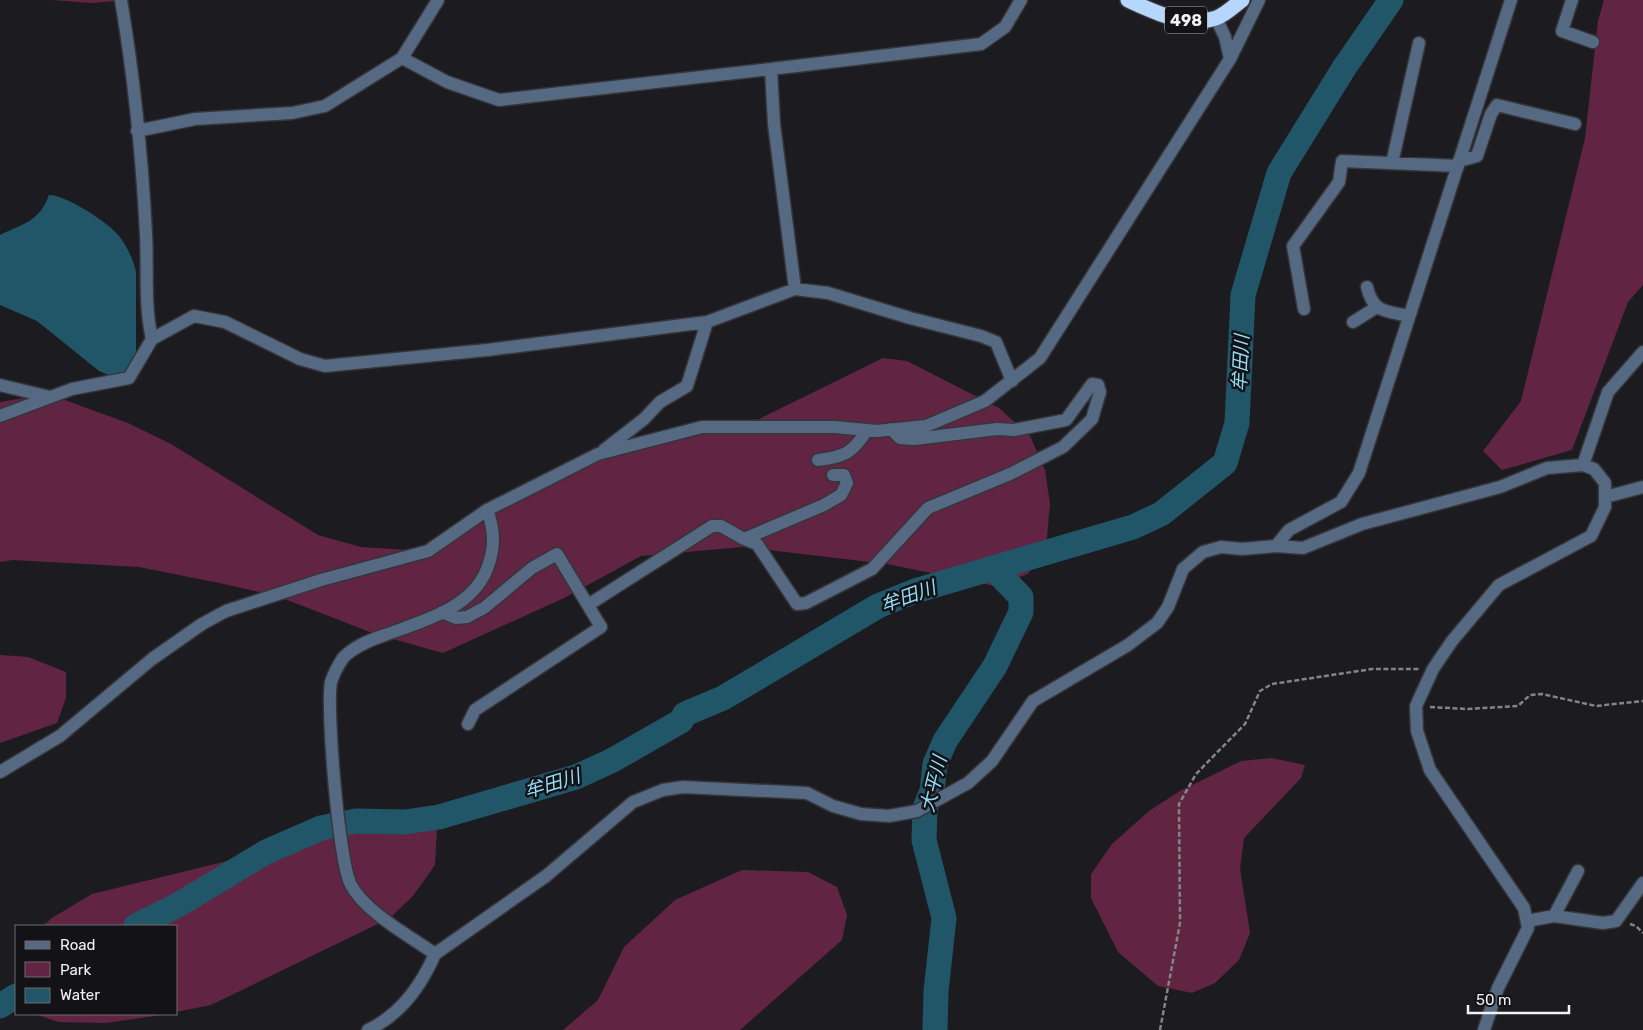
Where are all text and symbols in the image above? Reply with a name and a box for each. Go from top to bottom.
road number: 498 [1165,6,1207,34]
water label: 牟田川 [1228,332,1254,392]
water label: 牟田川 [877,575,941,617]
water label: 大平川 [915,752,952,815]
water label: 牟田川 [522,764,585,803]
legend [15,925,178,1015]
text: Road [60,936,96,954]
text: Park [60,961,91,979]
scale bar [1468,982,1569,1014]
text: Water [60,986,100,1004]
text: 50 m [1476,991,1511,1009]

